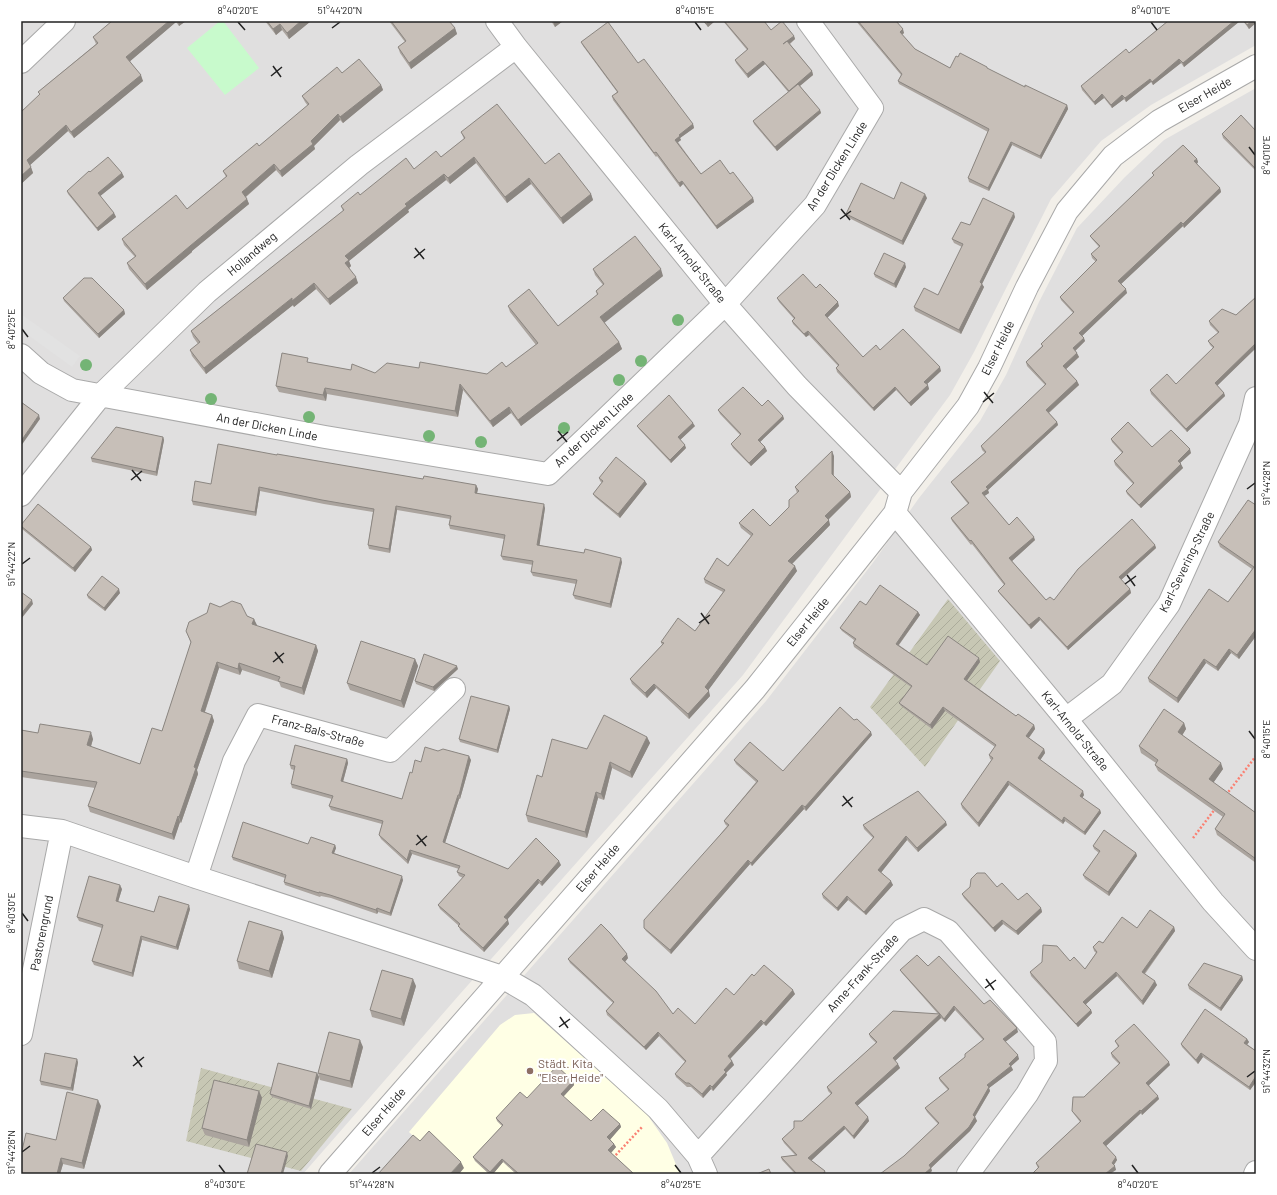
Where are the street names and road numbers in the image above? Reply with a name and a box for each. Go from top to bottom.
street label: Elser Heide [1175,73,1234,115]
street label: An der Dicken Linde [803,118,869,213]
street label: Karl-Arnold-Straße [656,220,729,305]
street label: Hollandweg [224,229,279,278]
street label: Elser Heide [978,318,1016,377]
street label: An der Dicken Linde [551,389,636,469]
street label: An der Dicken Linde [215,409,319,443]
street label: Karl-Severing-Straße [1156,509,1217,614]
street label: Elser Heide [783,594,831,649]
street label: Karl-Arnold-Straße [1039,688,1112,773]
street label: Franz-Bals-Straße [270,711,366,749]
street label: Elser Heide [573,840,622,894]
street label: Pastorengrund [27,894,55,972]
street label: Anne-Frank-Straße [823,930,901,1014]
street label: Elser Heide [359,1084,408,1138]

